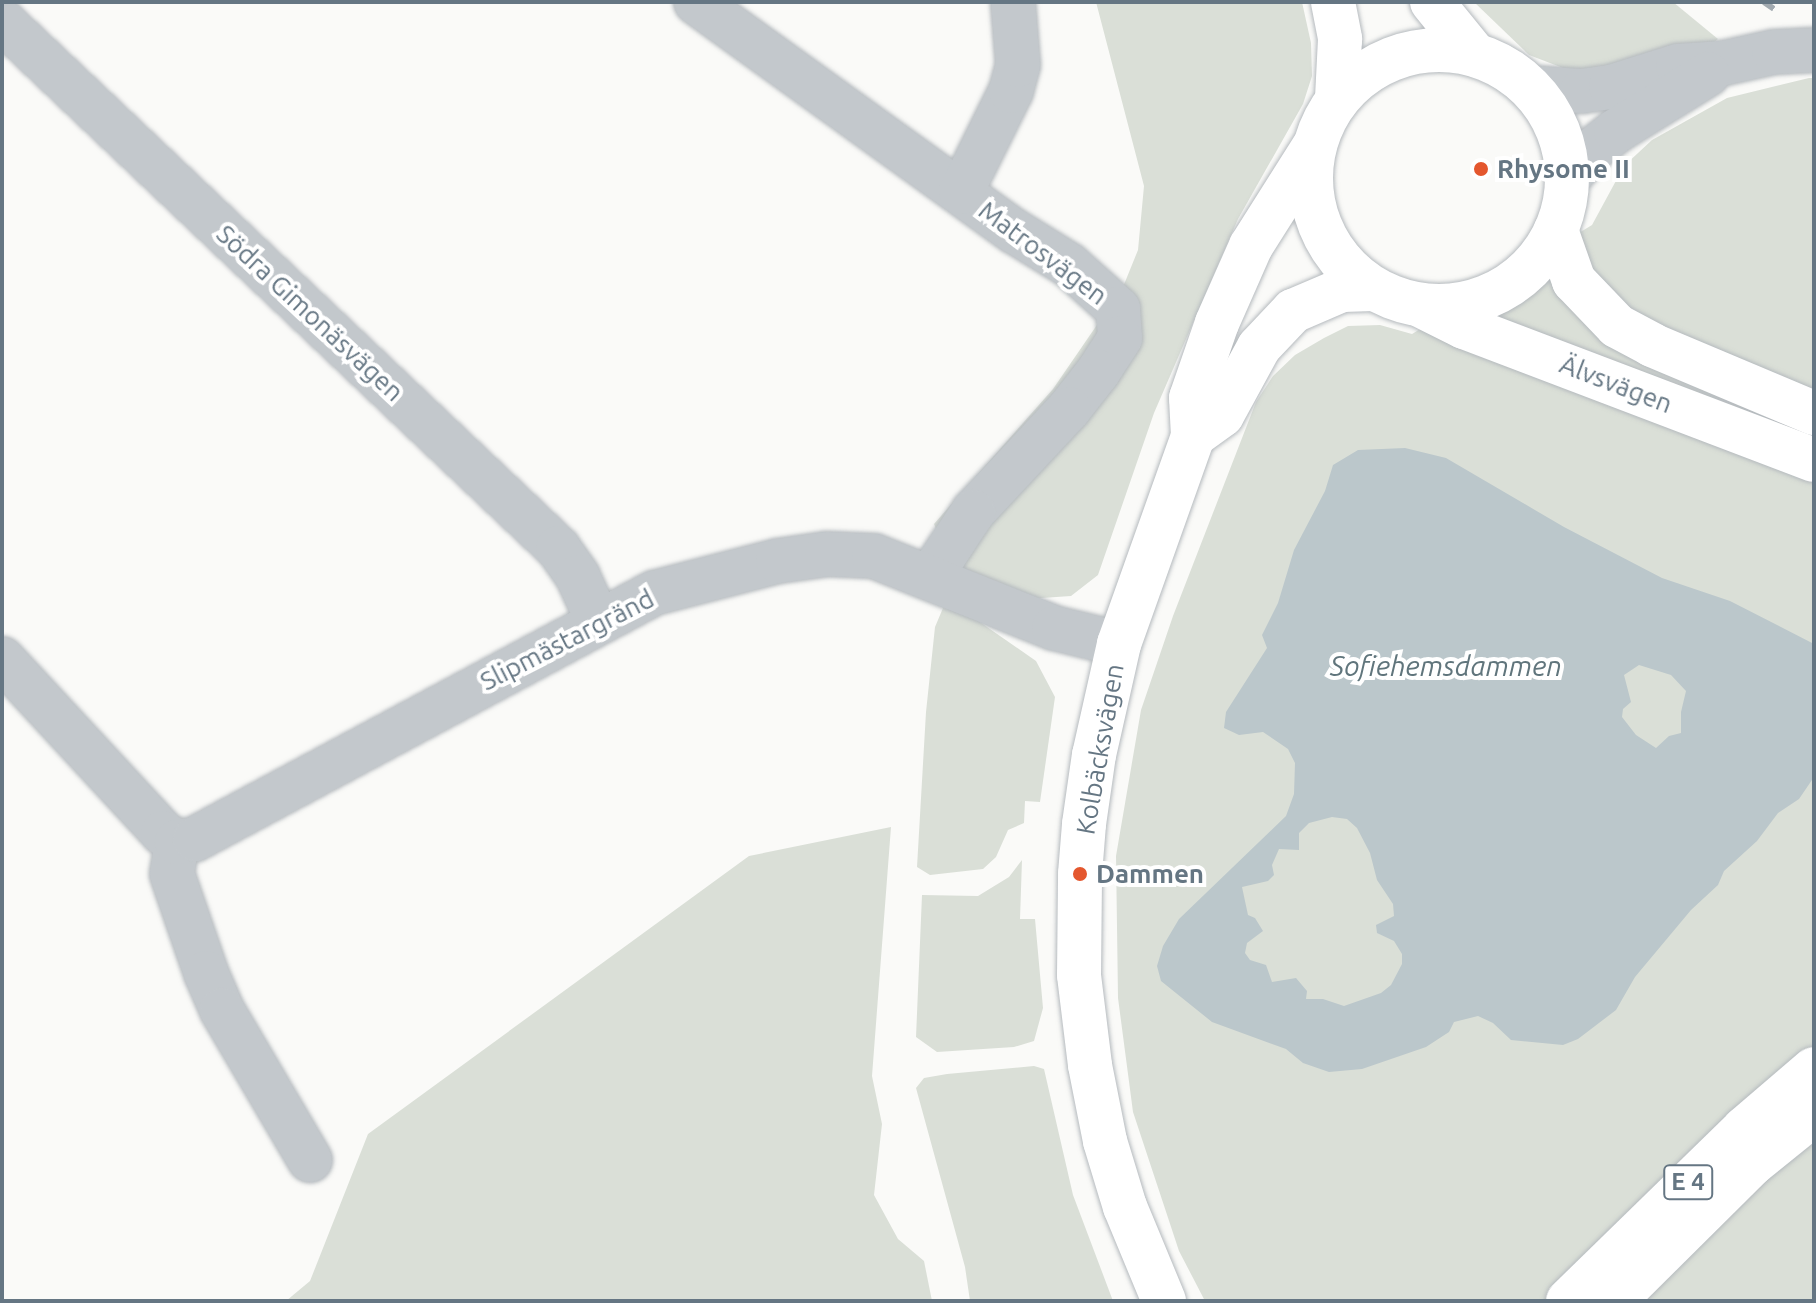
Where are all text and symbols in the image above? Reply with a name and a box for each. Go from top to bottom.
place label: Rhysome II [1497,153,1630,185]
marker: Rhysome II [1472,160,1490,178]
street label: Matrosvägen [973,195,1113,311]
street label: Södra Gimonäsvägen [210,218,410,408]
street label: Älvsvägen [1555,348,1677,420]
street label: Slipmästargränd [475,583,659,697]
water label: Sofiehemsdammen [1330,649,1562,683]
street label: Kolbäcksvägen [1070,661,1130,837]
place label: Dammen [1096,858,1204,890]
marker: Dammen [1071,865,1089,883]
road number: E 4 [1662,1162,1714,1202]

